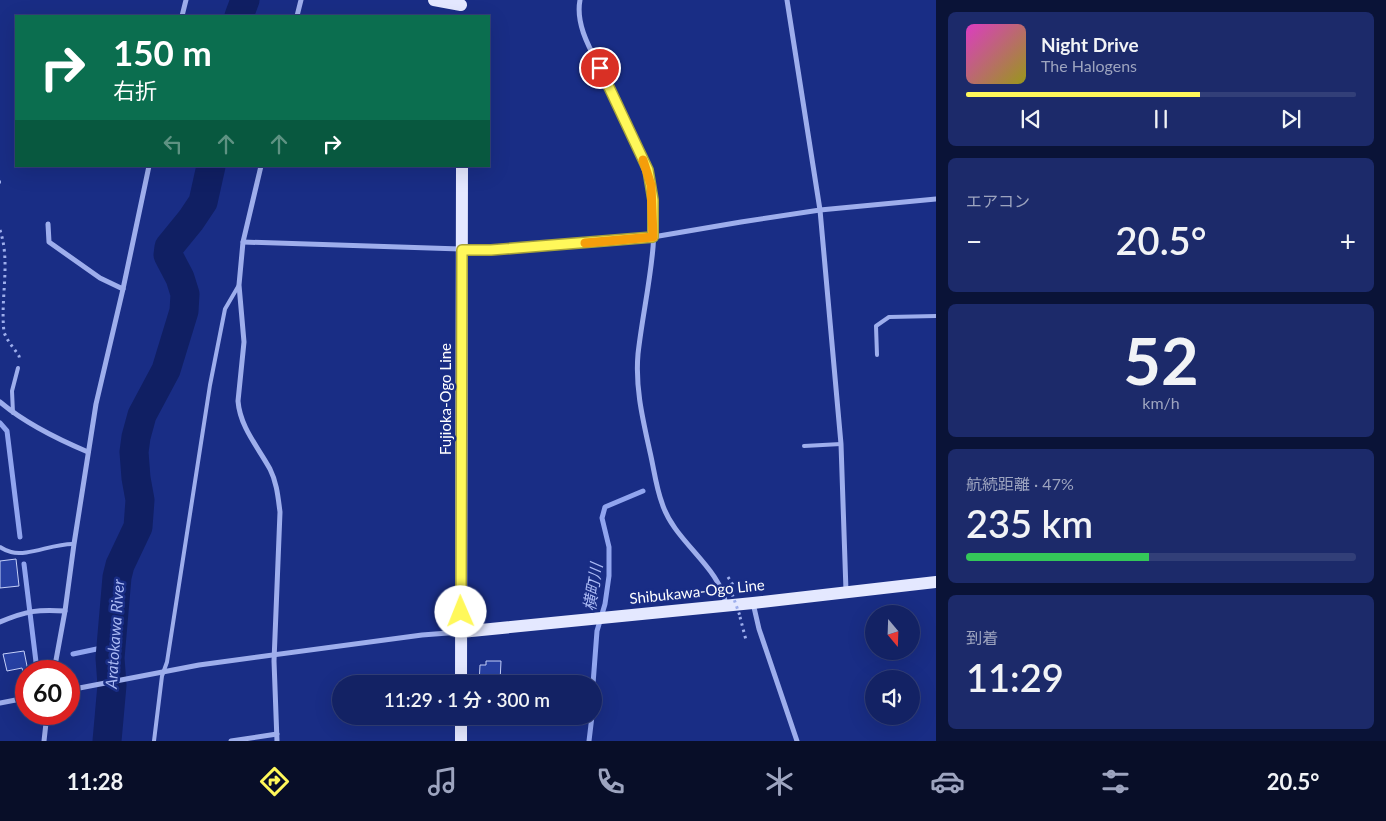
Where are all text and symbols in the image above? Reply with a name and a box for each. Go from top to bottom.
text: 150 m [113,31,212,73]
text: Night Drive [1041,33,1139,56]
icon: right [30,35,95,100]
pin [579,47,621,89]
icon: arrive [586,54,614,82]
text: The Halogens [1041,56,1137,75]
text: 右折 [113,77,157,104]
icon: previous [1017,105,1045,133]
icon: pause [1147,105,1175,133]
icon: next [1277,105,1305,133]
icon: left [159,130,187,158]
icon: ahead [212,130,240,158]
icon: ahead [265,130,293,158]
icon: right [318,130,346,158]
text: エアコン [966,191,1030,210]
text: 20.5° [1116,217,1206,263]
text: − [966,224,982,258]
text: + [1340,224,1356,258]
text: 52 [1123,321,1199,399]
street label: Fujioka-Ogo Line [436,343,454,455]
text: km/h [1142,393,1180,412]
text: 航続距離 · 47% [966,474,1074,493]
text: 235 km [966,500,1093,546]
water label: 横町川 [579,560,605,612]
street label: Shibukawa-Ogo Line [628,575,766,607]
water label: Aratokawa River [101,578,127,690]
position arrow [434,585,486,637]
north arrow [865,605,920,660]
map controls [865,605,920,725]
text: 到着 [966,628,998,647]
text: 11:29 [966,654,1064,700]
speed limit sign: 60 [15,660,80,725]
button: sound [865,670,920,725]
text: 11:29 · 1 分 · 300 m [384,688,550,711]
icon: directions [257,764,292,799]
icon: music [425,764,460,799]
icon: phone [593,764,628,799]
icon: climate [762,764,797,799]
icon: car [930,764,965,799]
icon: filters [1098,764,1133,799]
text: 11:28 [67,768,123,795]
text: 20.5° [1267,768,1319,795]

